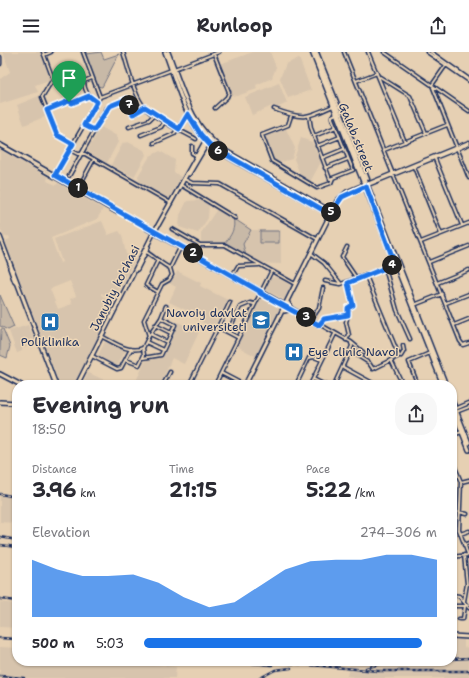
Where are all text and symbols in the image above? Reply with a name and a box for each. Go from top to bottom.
text: Runloop [196,14,273,38]
icon: menu [20,15,42,37]
icon: share [427,15,449,37]
pin [52,61,86,102]
icon: arrive [58,67,80,89]
pin: 7 [119,95,139,115]
text: 7 [125,97,133,112]
street label: Galab street [335,100,377,174]
pin: 6 [208,141,228,161]
text: 6 [214,143,222,158]
pin: 1 [68,178,88,198]
text: 1 [75,180,81,195]
pin: 5 [321,202,341,222]
text: 5 [328,204,334,219]
street label: Janubiy ko'chasi [86,242,144,334]
pin: 2 [183,243,203,263]
text: 2 [189,245,197,260]
pin: 4 [382,255,402,275]
text: 4 [388,257,396,272]
place label: Navoiy davlat universiteti [166,305,247,335]
pin: 3 [296,307,316,327]
school or university icon: Navoiy davlat universiteti [250,309,272,331]
text: 3 [302,309,310,324]
hospital icon: Poliklinika [39,311,61,333]
place label: Poliklinika [21,334,80,350]
hospital icon: Eye clinic Navoi [283,341,305,363]
place label: Eye clinic Navoi [308,344,399,360]
text: Evening run [32,391,169,420]
button: share [395,393,437,435]
text: 18:50 [32,421,66,438]
text: Distance [32,462,77,477]
text: Time [169,462,194,477]
text: Pace [306,462,330,477]
text: 3.96 [32,477,77,503]
text: 21:15 [169,477,217,503]
text: 5:22 [306,477,352,503]
text: km [77,486,96,501]
text: /km [352,486,375,501]
text: Elevation [32,524,90,541]
text: 274–306 m [360,524,437,541]
text: 500 m [32,635,75,652]
text: 5:03 [96,635,124,652]

